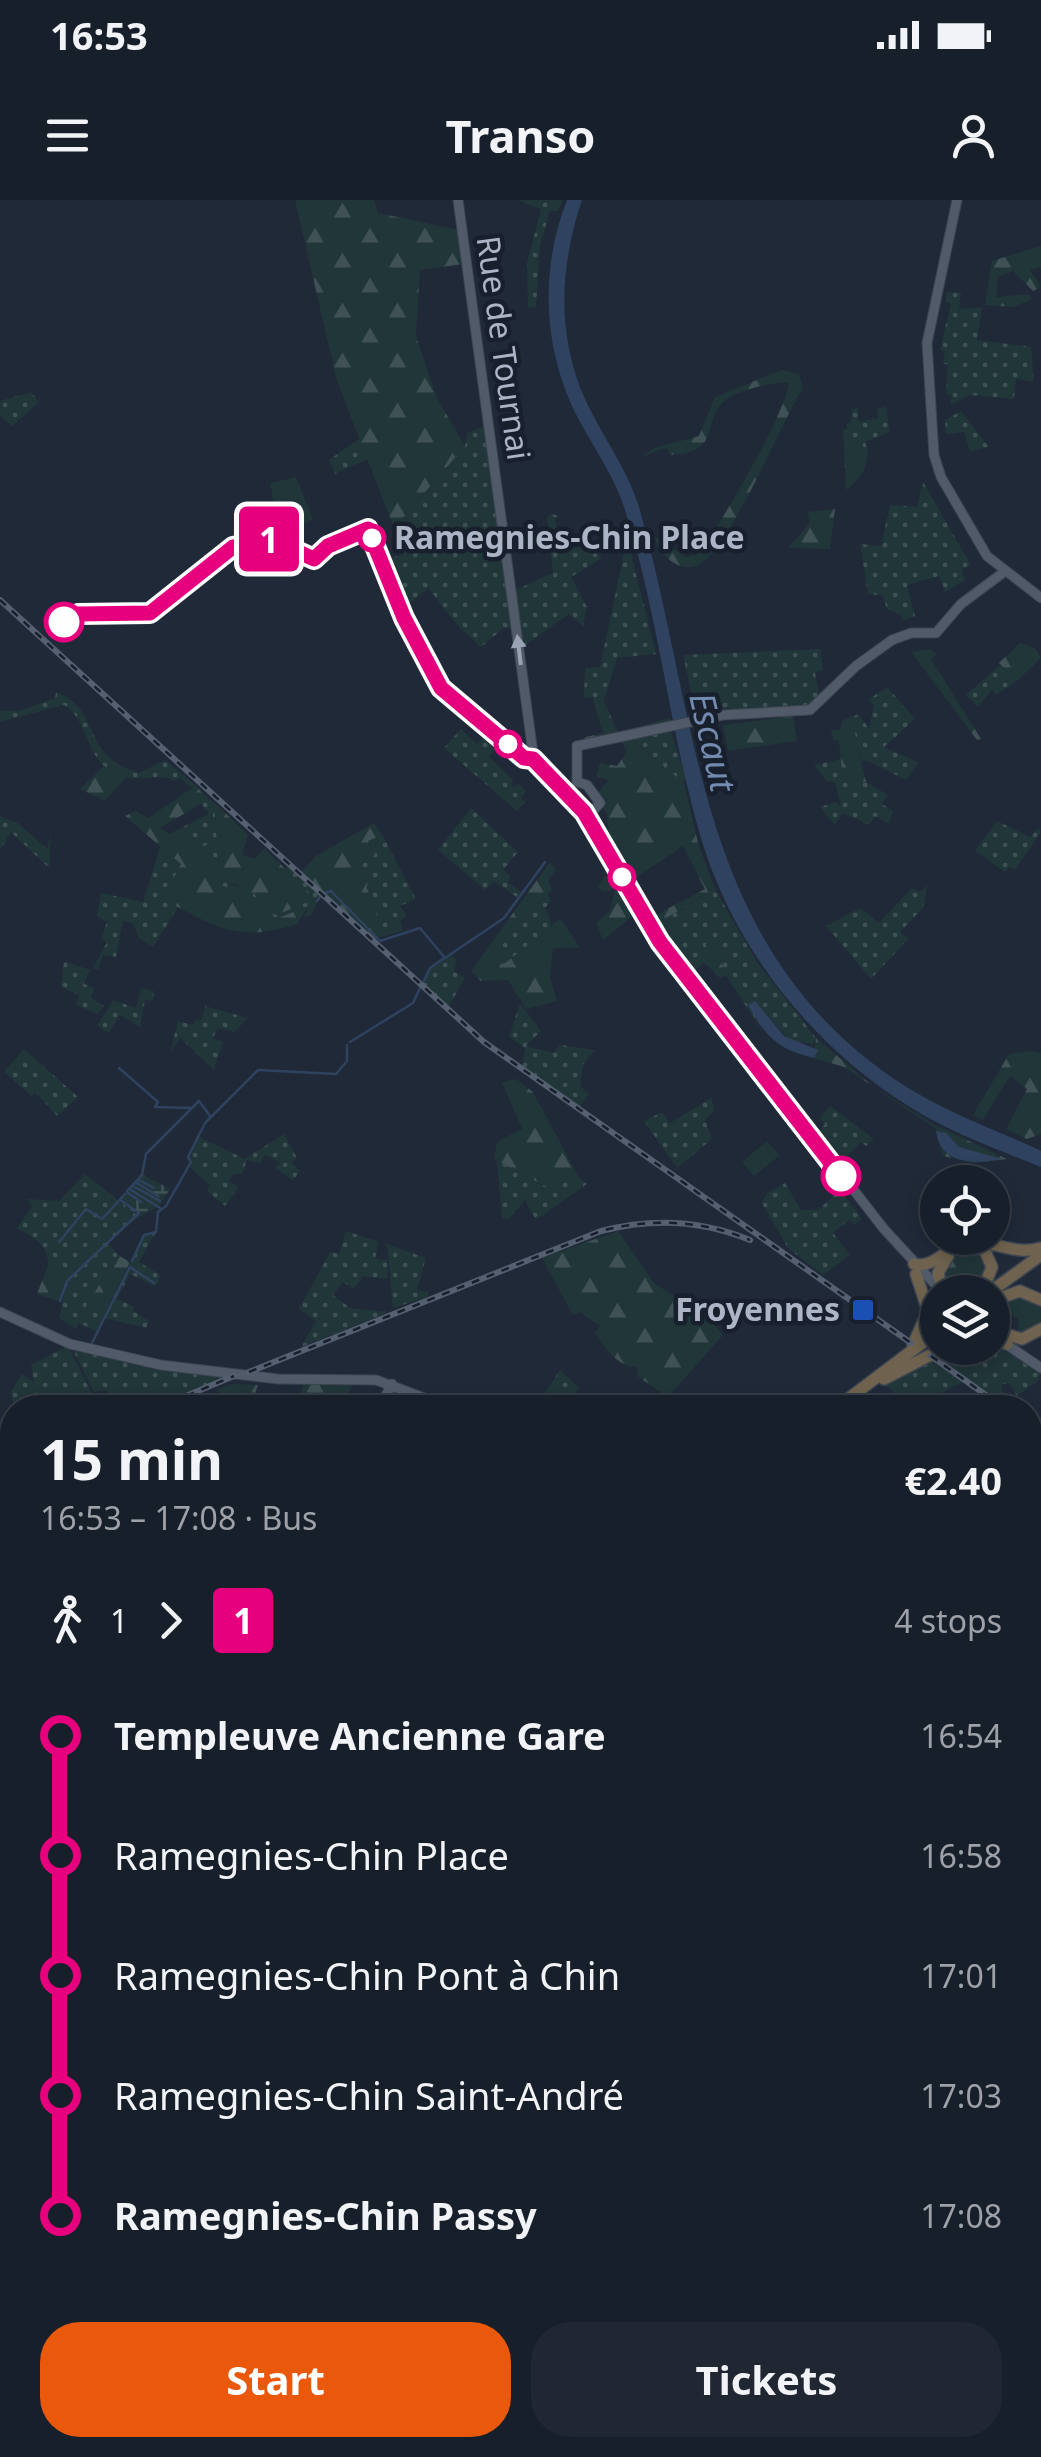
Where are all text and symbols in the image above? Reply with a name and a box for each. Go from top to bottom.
text: 16:53 [50,9,148,61]
text: Transo [446,105,595,166]
icon: menu [40,108,95,163]
icon: person [946,108,1001,163]
street label: Rue de Tournai [467,233,542,463]
line badge: 1 [236,506,302,572]
place label: Ramegnies-Chin Place [394,515,745,558]
text: 1 [259,516,279,563]
marker: Ramegnies-Chin Place [359,525,385,551]
unlabelled marker [45,603,83,641]
one-way arrow [511,634,527,666]
water label: Escaut [679,687,748,797]
unlabelled marker [495,731,521,757]
unlabelled marker [609,864,635,890]
unlabelled marker [822,1157,860,1195]
map controls [920,1165,1010,1365]
button: locate [920,1165,1010,1255]
button: layers [920,1275,1010,1365]
place label: Froyennes [675,1287,840,1330]
marker: Froyennes [850,1297,876,1323]
text: 15 min [40,1421,223,1496]
text: €2.40 [904,1454,1002,1506]
text: 16:53 – 17:08 · Bus [40,1496,317,1539]
icon: walk [40,1593,95,1648]
icon: forward [143,1593,198,1648]
text: 1 [233,1597,253,1644]
text: 1 [110,1599,128,1642]
text: 4 stops [894,1599,1002,1642]
text: Templeuve Ancienne Gare [114,1709,606,1761]
text: 16:54 [920,1714,1002,1757]
text: Ramegnies-Chin Place [114,1829,509,1881]
text: 16:58 [920,1834,1002,1877]
text: Ramegnies-Chin Pont à Chin [114,1949,620,2001]
text: 17:01 [920,1954,1002,1997]
text: Ramegnies-Chin Saint-André [114,2069,624,2121]
text: 17:03 [920,2074,1002,2117]
text: Ramegnies-Chin Passy [114,2189,537,2241]
text: 17:08 [920,2194,1002,2237]
button: Start [40,2322,511,2437]
button: Tickets [531,2322,1002,2437]

